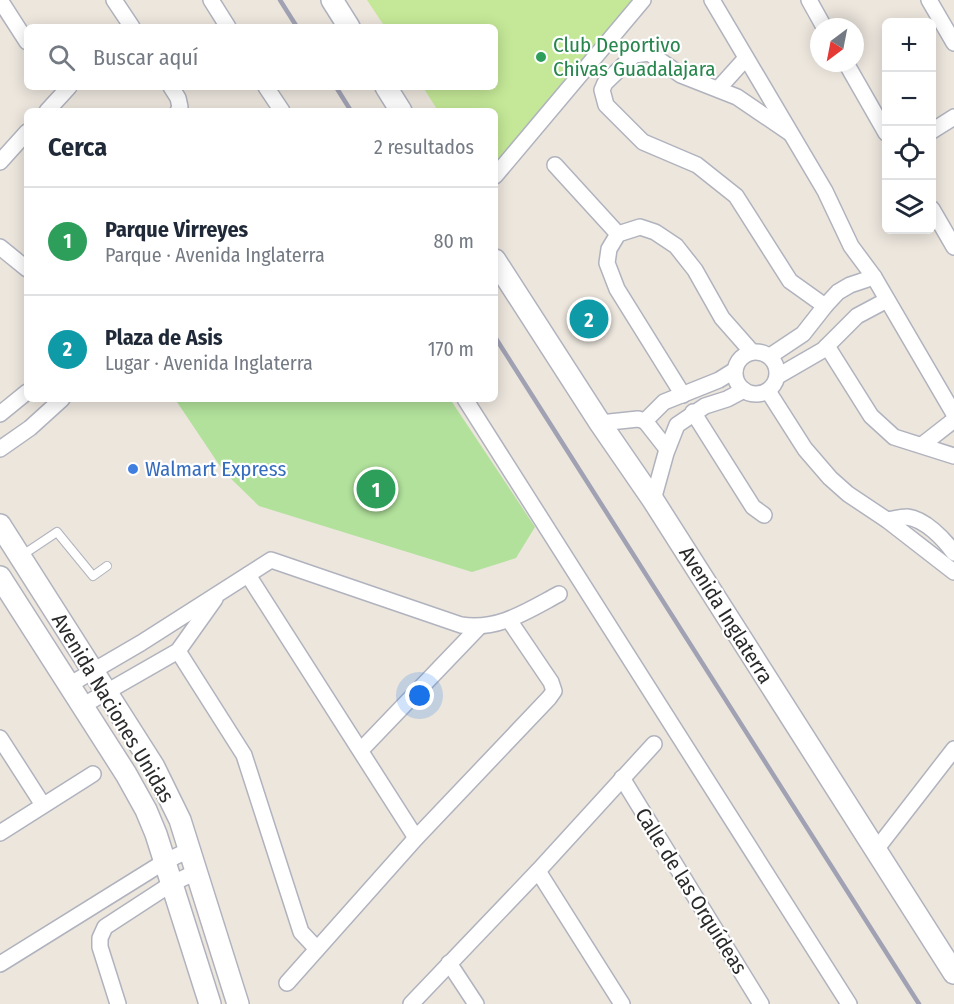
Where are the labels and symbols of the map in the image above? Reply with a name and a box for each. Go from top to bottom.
north arrow [810,18,864,72]
place label: Club Deportivo Chivas Guadalajara [553,32,716,82]
marker: Club Deportivo Chivas Guadalajara [534,50,548,64]
pin: 2 [570,296,608,342]
place label: Walmart Express [145,456,286,482]
marker: Walmart Express [126,462,140,476]
pin: 1 [356,466,395,512]
street label: Avenida Inglaterra [673,542,779,688]
street label: Avenida Naciones Unidas [46,609,180,807]
your location [405,681,434,710]
street label: Calle de las Orquídeas [629,803,753,979]

